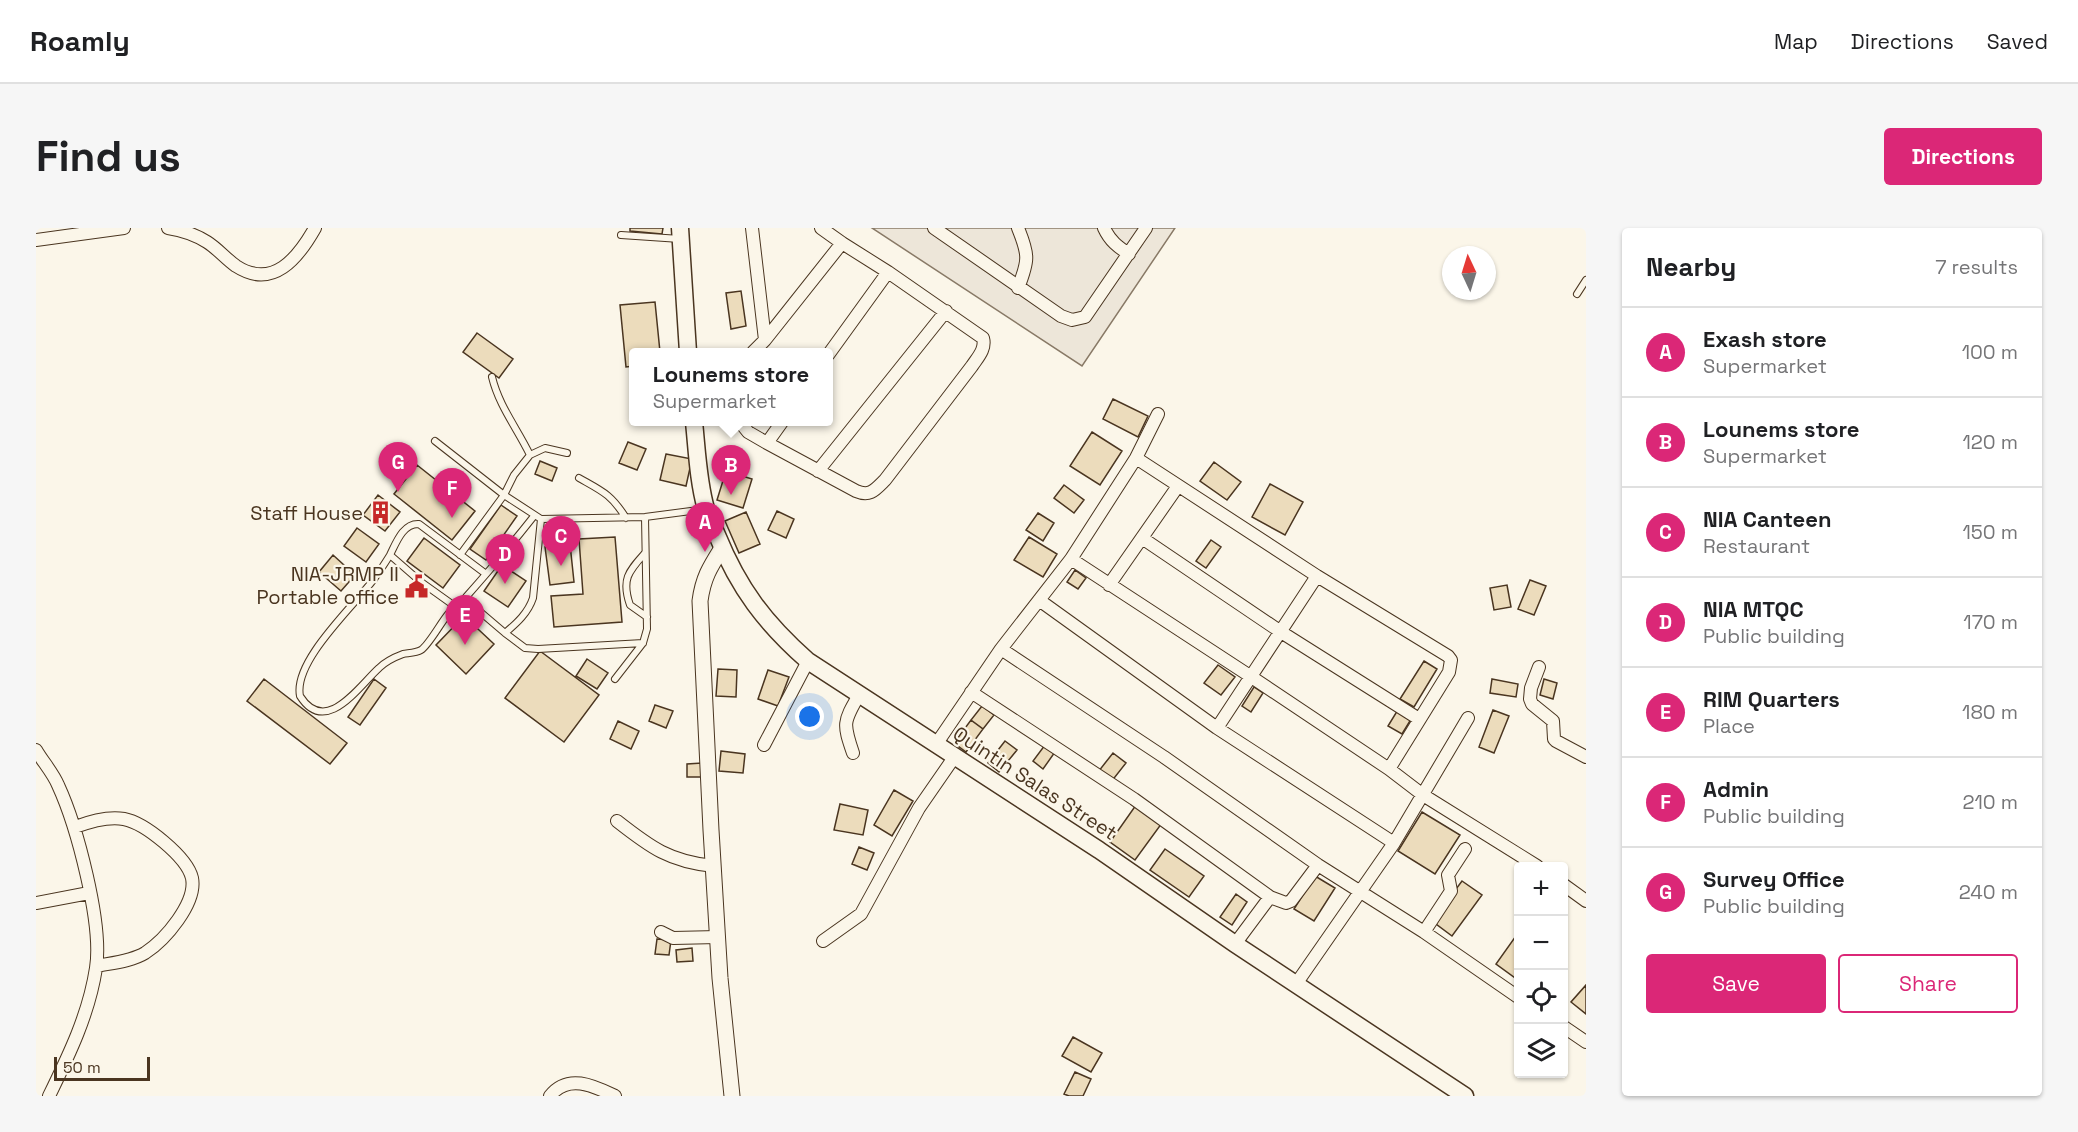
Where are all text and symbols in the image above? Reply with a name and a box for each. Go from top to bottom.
text: Roamly [30,23,130,59]
text: Map [1774,28,1818,55]
text: Directions [1851,28,1954,55]
text: Saved [1987,28,2048,55]
button: Directions [1884,128,2042,185]
text: Find us [36,130,181,183]
north arrow [1442,246,1496,300]
text: Nearby [1646,250,1736,284]
text: 7 results [1935,254,2018,280]
text: Exash store [1703,325,1827,353]
text: A [1659,339,1672,365]
text: 100 m [1962,339,2018,365]
popup [629,348,833,426]
text: Supermarket [1703,353,1827,379]
text: Lounems store [653,360,809,388]
text: Supermarket [653,388,777,414]
text: Lounems store [1703,415,1860,443]
text: B [1659,429,1672,455]
text: 120 m [1962,429,2018,455]
pin: G [378,442,418,492]
text: Supermarket [1703,443,1827,469]
pin: B [712,446,750,495]
pin: F [432,468,472,518]
place label: Staff House [250,500,363,526]
building icon: Staff House [368,500,394,526]
pin: A [686,502,724,552]
text: NIA Canteen [1703,505,1832,533]
pin: C [542,516,580,566]
text: C [1659,519,1672,545]
text: 150 m [1963,519,2018,545]
text: Restaurant [1703,533,1810,559]
pin: D [486,534,524,584]
place label: NIA-JRMP II Portable office [257,561,399,610]
public building icon: NIA-JRMP II Portable office [404,573,430,599]
text: NIA MTQC [1703,595,1804,623]
pin: E [446,596,484,645]
text: D [1659,609,1672,635]
text: 170 m [1963,609,2018,635]
text: Public building [1703,623,1845,649]
text: RIM Quarters [1703,685,1840,713]
text: E [1660,699,1671,725]
text: 180 m [1962,699,2018,725]
your location [795,702,824,731]
text: Place [1703,713,1755,739]
street label: Quintin Salas Street [948,720,1122,846]
text: Admin [1703,775,1769,803]
text: F [1660,789,1671,815]
text: 210 m [1962,789,2018,815]
text: Public building [1703,803,1845,829]
map controls [1514,862,1568,1078]
button: + [1514,862,1568,916]
text: Survey Office [1703,865,1845,893]
text: G [1659,879,1672,905]
text: 240 m [1959,879,2018,905]
text: Public building [1703,893,1845,919]
button: − [1514,916,1568,970]
button: Save [1646,954,1826,1013]
button: Share [1838,954,2018,1013]
button: locate [1514,970,1568,1024]
button: layers [1514,1024,1568,1078]
scale bar [54,1054,150,1082]
text: 50 m [63,1057,101,1078]

